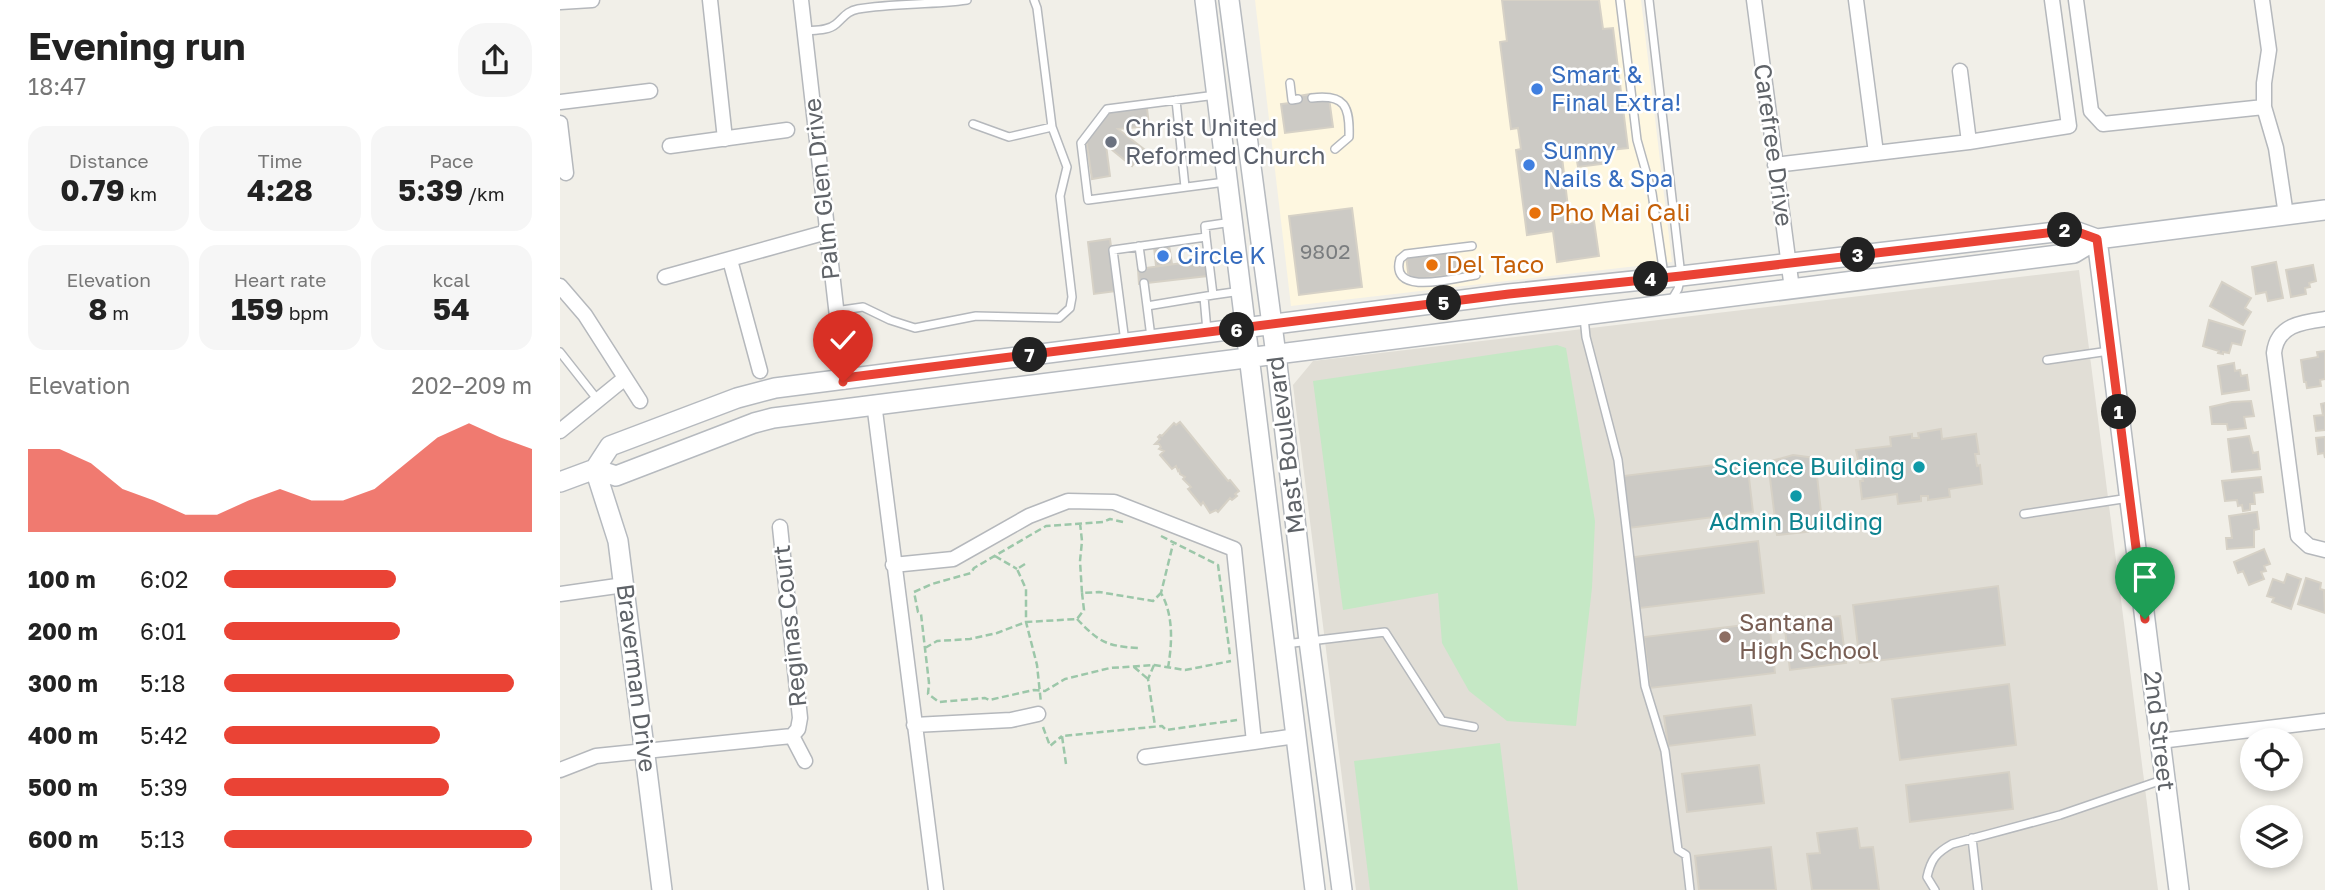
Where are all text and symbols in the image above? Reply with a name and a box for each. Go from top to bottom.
text: Evening run [28,23,246,68]
button: share [458,23,532,97]
place label: Smart & Final Extra! [1551,59,1682,116]
street label: Carefree Drive [1749,62,1800,228]
text: 18:47 [28,72,86,100]
marker: Smart & Final Extra! [1529,81,1545,97]
street label: Palm Glen Drive [797,97,844,281]
place label: Christ United Reformed Church [1125,112,1326,169]
marker: Christ United Reformed Church [1103,134,1119,150]
place label: Sunny Nails & Spa [1543,135,1673,192]
text: Distance [69,149,149,172]
text: Time [258,149,302,172]
text: Pace [429,149,474,172]
marker: Sunny Nails & Spa [1521,157,1537,173]
text: 0.79 [60,172,125,208]
text: 4:28 [247,172,313,208]
text: 5:39 [398,172,463,208]
text: km [125,182,157,205]
text: /km [463,182,505,205]
place label: Pho Mai Cali [1549,197,1691,226]
marker: Pho Mai Cali [1527,205,1543,221]
pin: 2 [2048,212,2082,247]
text: 2 [2059,218,2070,241]
house number: 9802 [1300,238,1350,264]
pin: 3 [1840,238,1876,272]
place label: Circle K [1177,240,1266,269]
text: 3 [1852,243,1863,266]
marker: Circle K [1155,248,1171,264]
place label: Del Taco [1446,249,1544,278]
marker: Del Taco [1424,257,1440,273]
pin: 4 [1634,262,1668,296]
text: 4 [1645,267,1656,290]
text: Elevation [66,268,151,291]
text: Heart rate [234,268,326,291]
text: kcal [433,268,470,291]
pin: 5 [1426,286,1462,320]
text: 8 [88,291,107,327]
text: 159 [231,291,284,327]
text: 54 [433,291,470,327]
text: 5 [1438,291,1449,314]
text: m [107,301,129,324]
text: bpm [284,301,329,324]
pin [813,310,873,382]
pin: 6 [1220,312,1254,348]
text: 6 [1230,318,1243,341]
icon: check [824,321,862,359]
pin: 7 [1012,338,1048,372]
text: 7 [1024,343,1035,366]
street label: Mast Boulevard [1259,355,1310,536]
text: Elevation [28,371,130,399]
text: 202–209 m [411,371,532,399]
pin: 1 [2102,394,2136,430]
text: 1 [2114,400,2123,423]
place label: Science Building [1713,451,1905,480]
marker: Science Building [1911,459,1927,475]
marker: Admin Building [1788,488,1804,504]
place label: Admin Building [1709,506,1883,535]
street label: Reginas Court [766,544,811,709]
pin [2115,547,2175,619]
icon: arrive [2126,558,2164,596]
text: 100 m [28,565,96,593]
text: 6:02 [140,565,188,593]
street label: Braverman Drive [612,582,663,774]
place label: Santana High School [1739,607,1879,664]
text: 200 m [28,617,98,645]
text: 6:01 [140,617,186,645]
marker: Santana High School [1717,629,1733,645]
text: 300 m [28,669,98,697]
text: 5:18 [140,669,185,697]
street label: 2nd Street [2139,669,2182,792]
text: 400 m [28,721,98,749]
text: 5:42 [140,721,188,749]
map controls [2240,728,2303,868]
button: locate [2240,728,2303,791]
text: 500 m [28,773,98,801]
text: 5:39 [140,773,188,801]
button: layers [2240,805,2303,868]
text: 600 m [28,825,98,853]
text: 5:13 [140,825,185,853]

